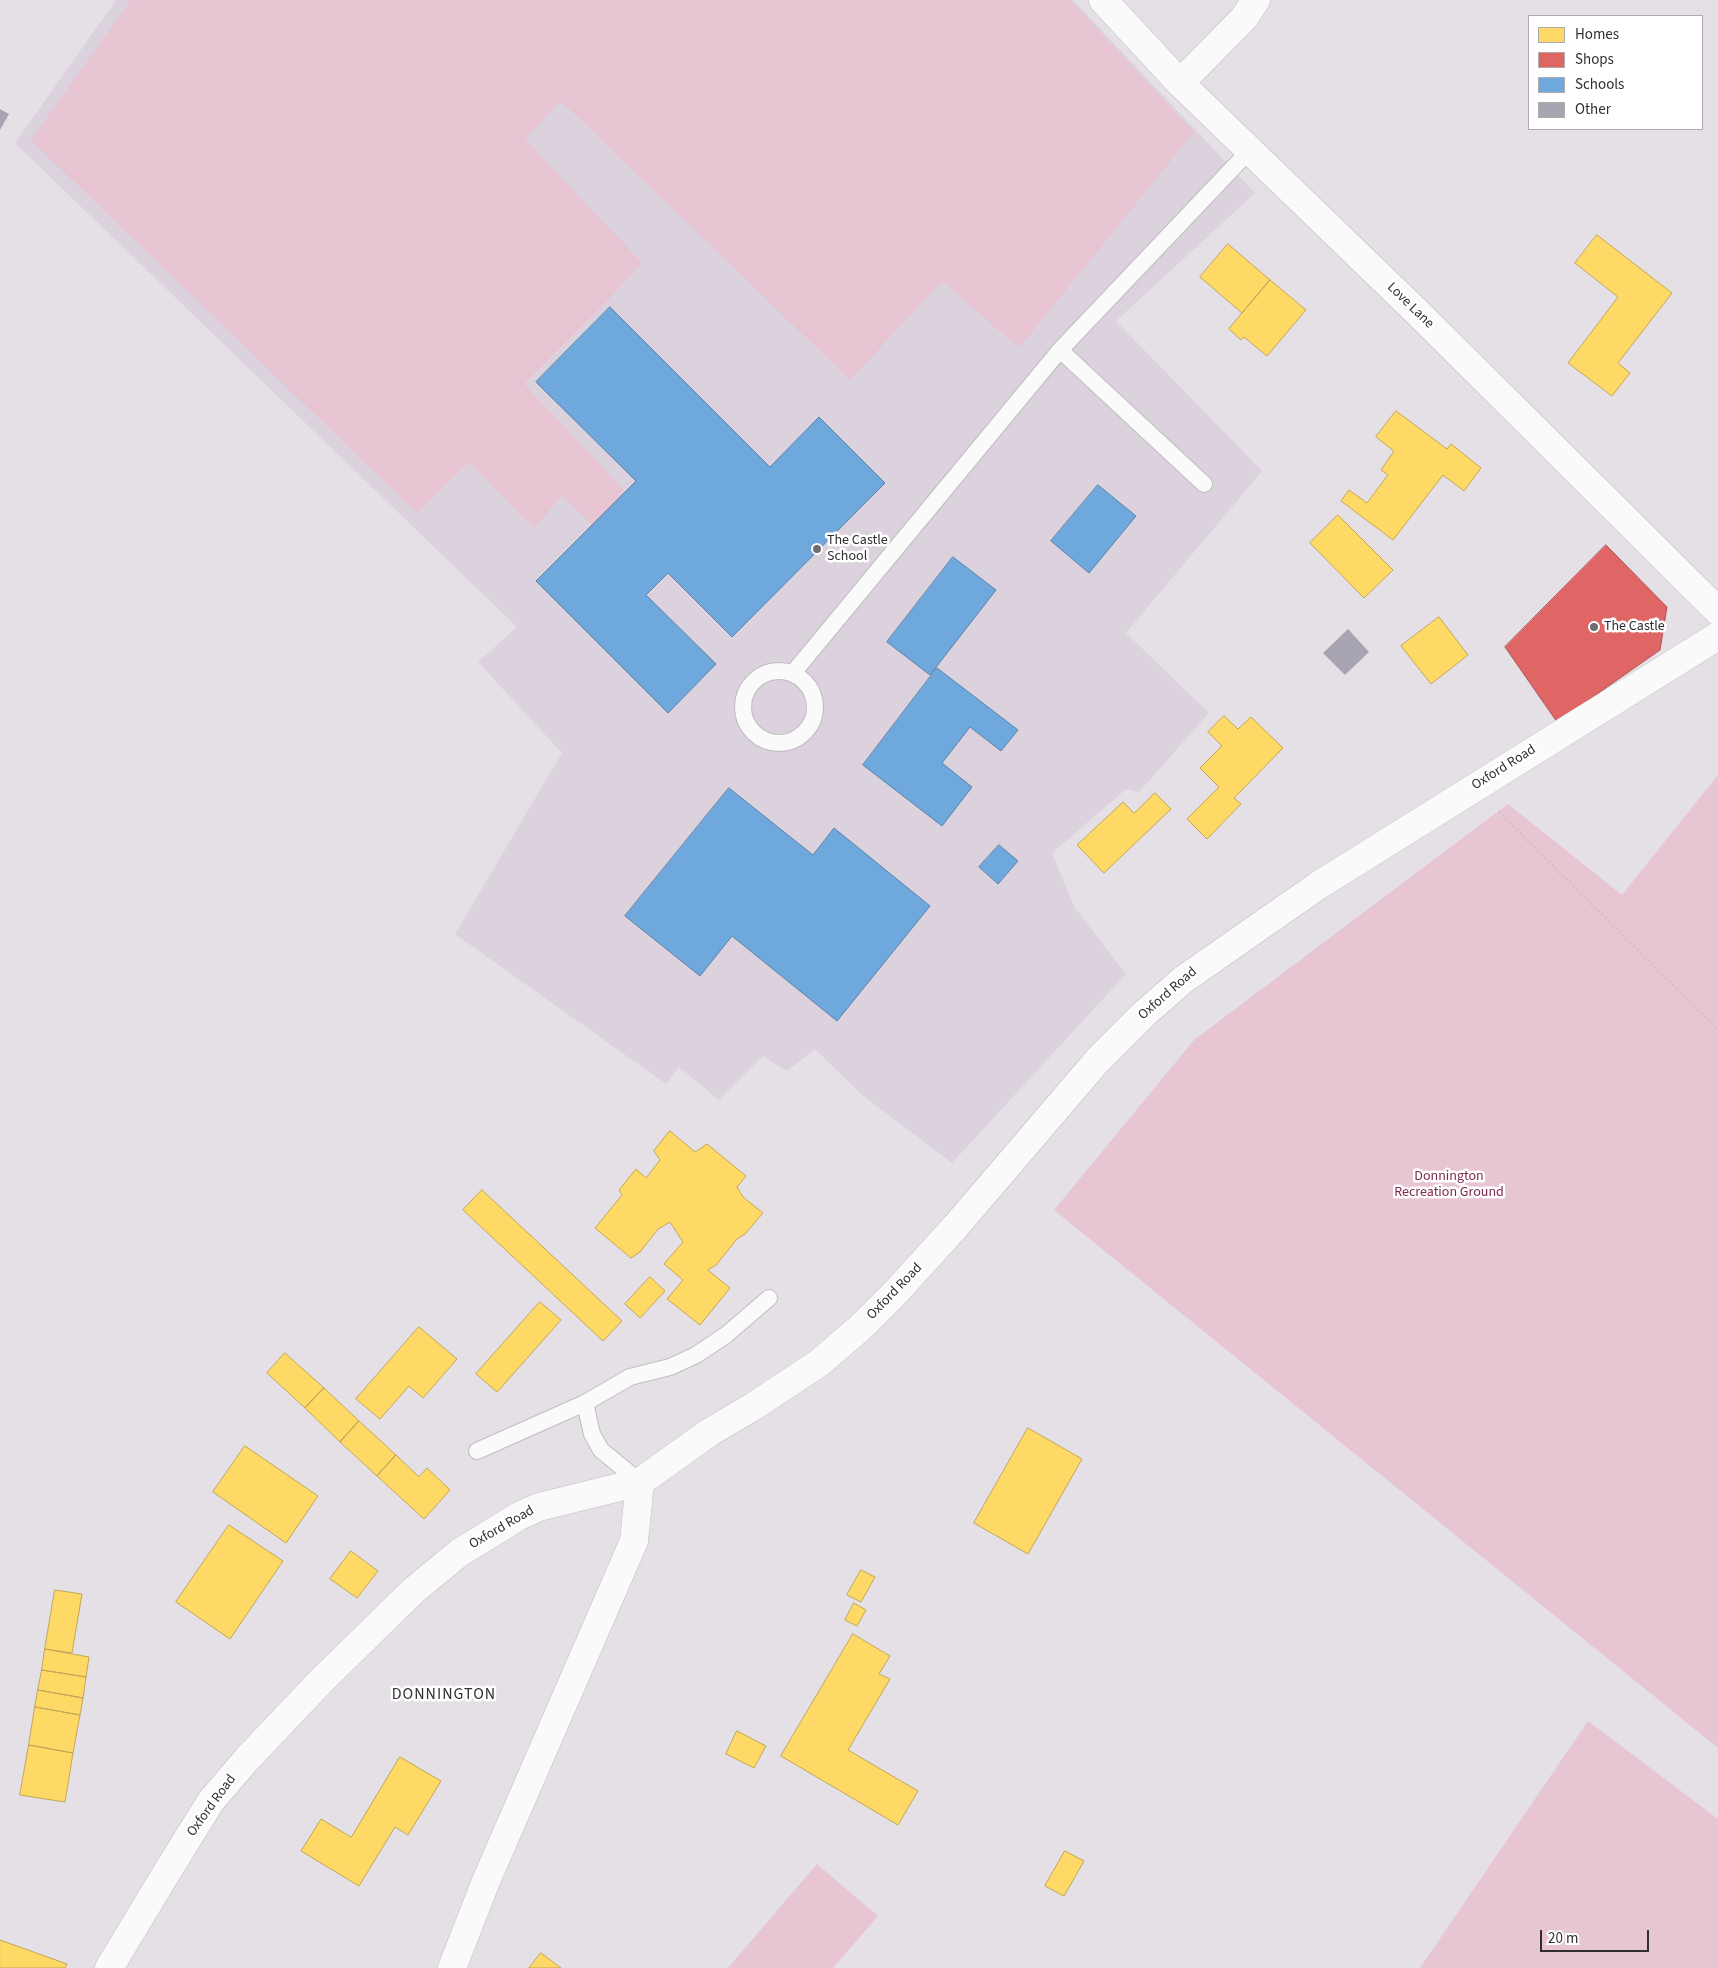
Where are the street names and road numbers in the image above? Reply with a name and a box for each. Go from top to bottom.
street label: Love Lane [1383,280,1437,332]
street label: Oxford Road [1469,742,1539,794]
street label: Oxford Road [1135,964,1201,1024]
street label: Oxford Road [864,1260,926,1324]
street label: Oxford Road [467,1503,537,1553]
street label: Oxford Road [184,1772,240,1840]

